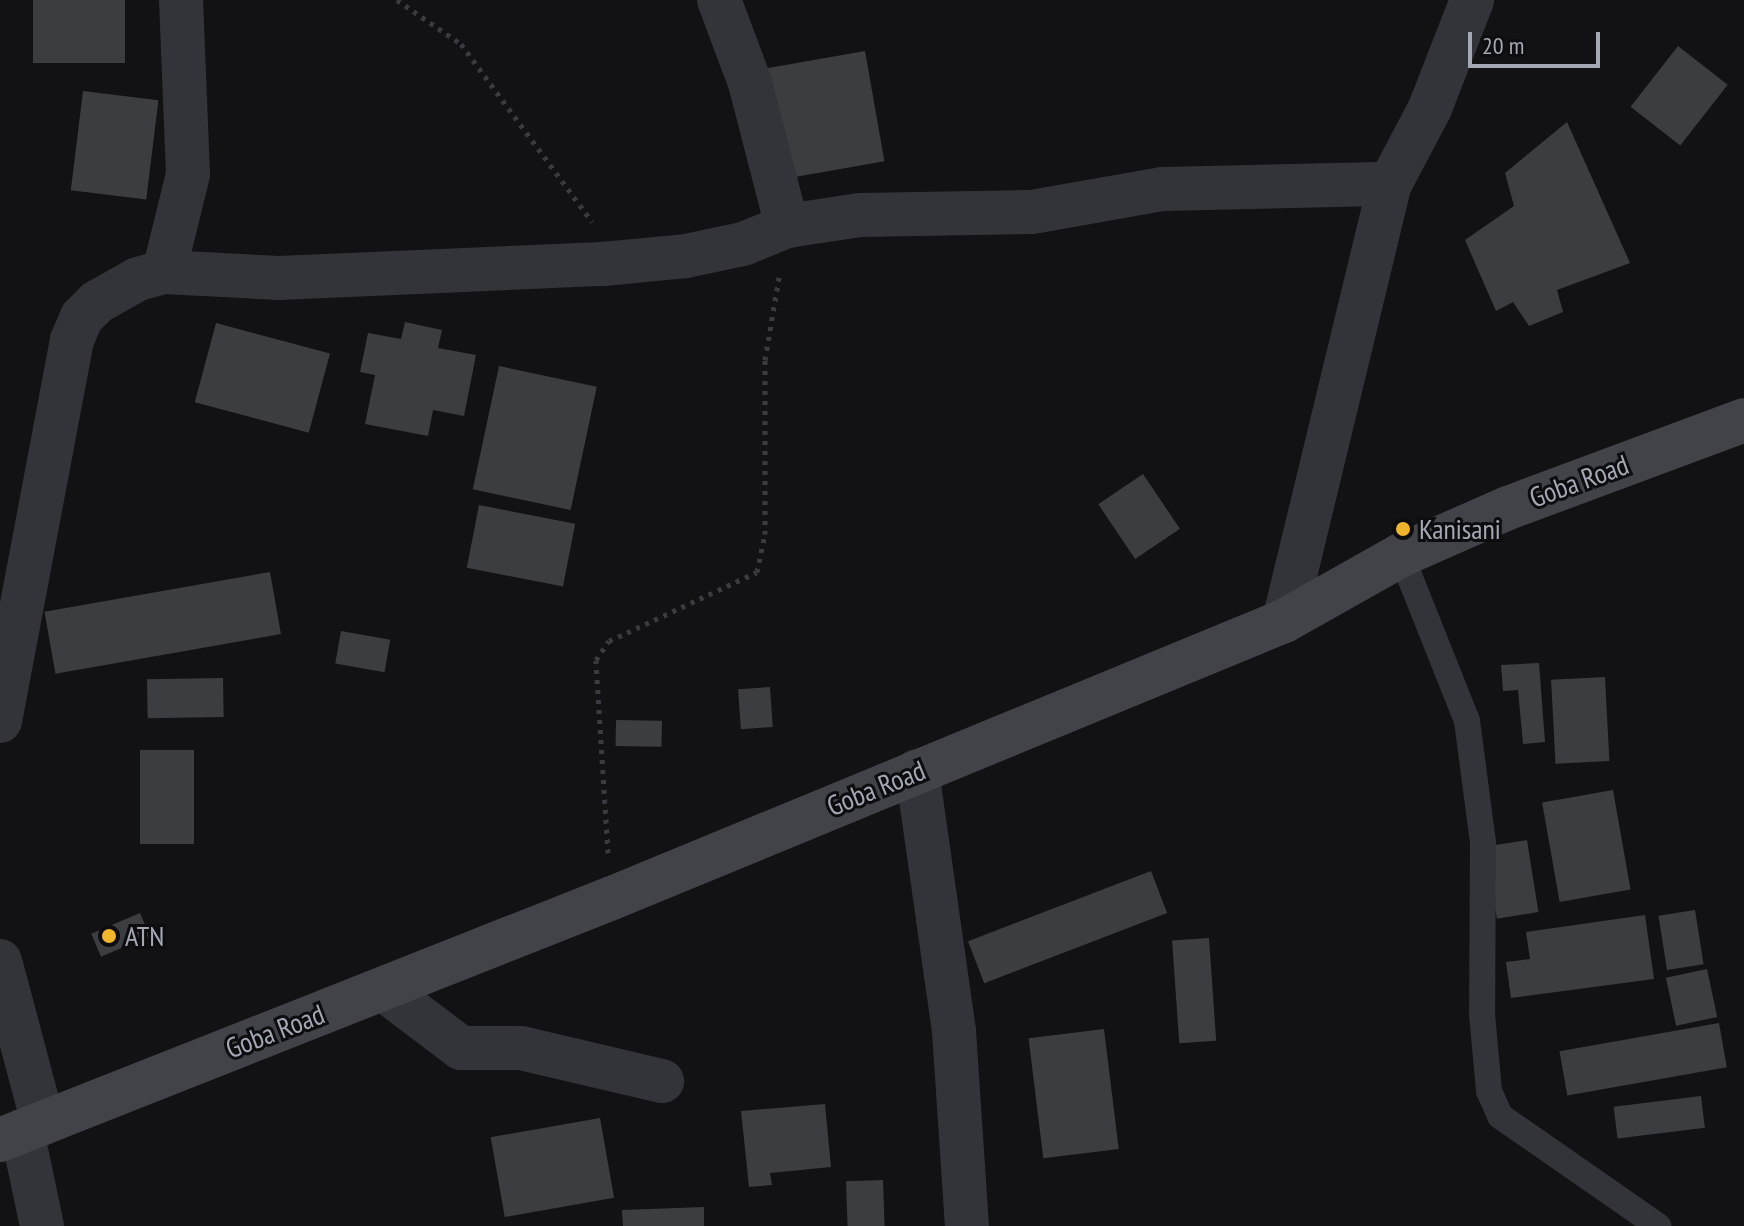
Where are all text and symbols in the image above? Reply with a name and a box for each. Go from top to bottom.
scale bar [1472,16,1604,66]
text: 20 m [1482,30,1524,61]
street label: Goba Road [1525,448,1633,514]
place label: Kanisani [1419,512,1501,546]
marker: Kanisani [1394,520,1412,538]
street label: Goba Road [822,753,930,823]
place label: ATN [125,919,164,953]
marker: ATN [100,927,118,945]
street label: Goba Road [221,997,329,1065]

